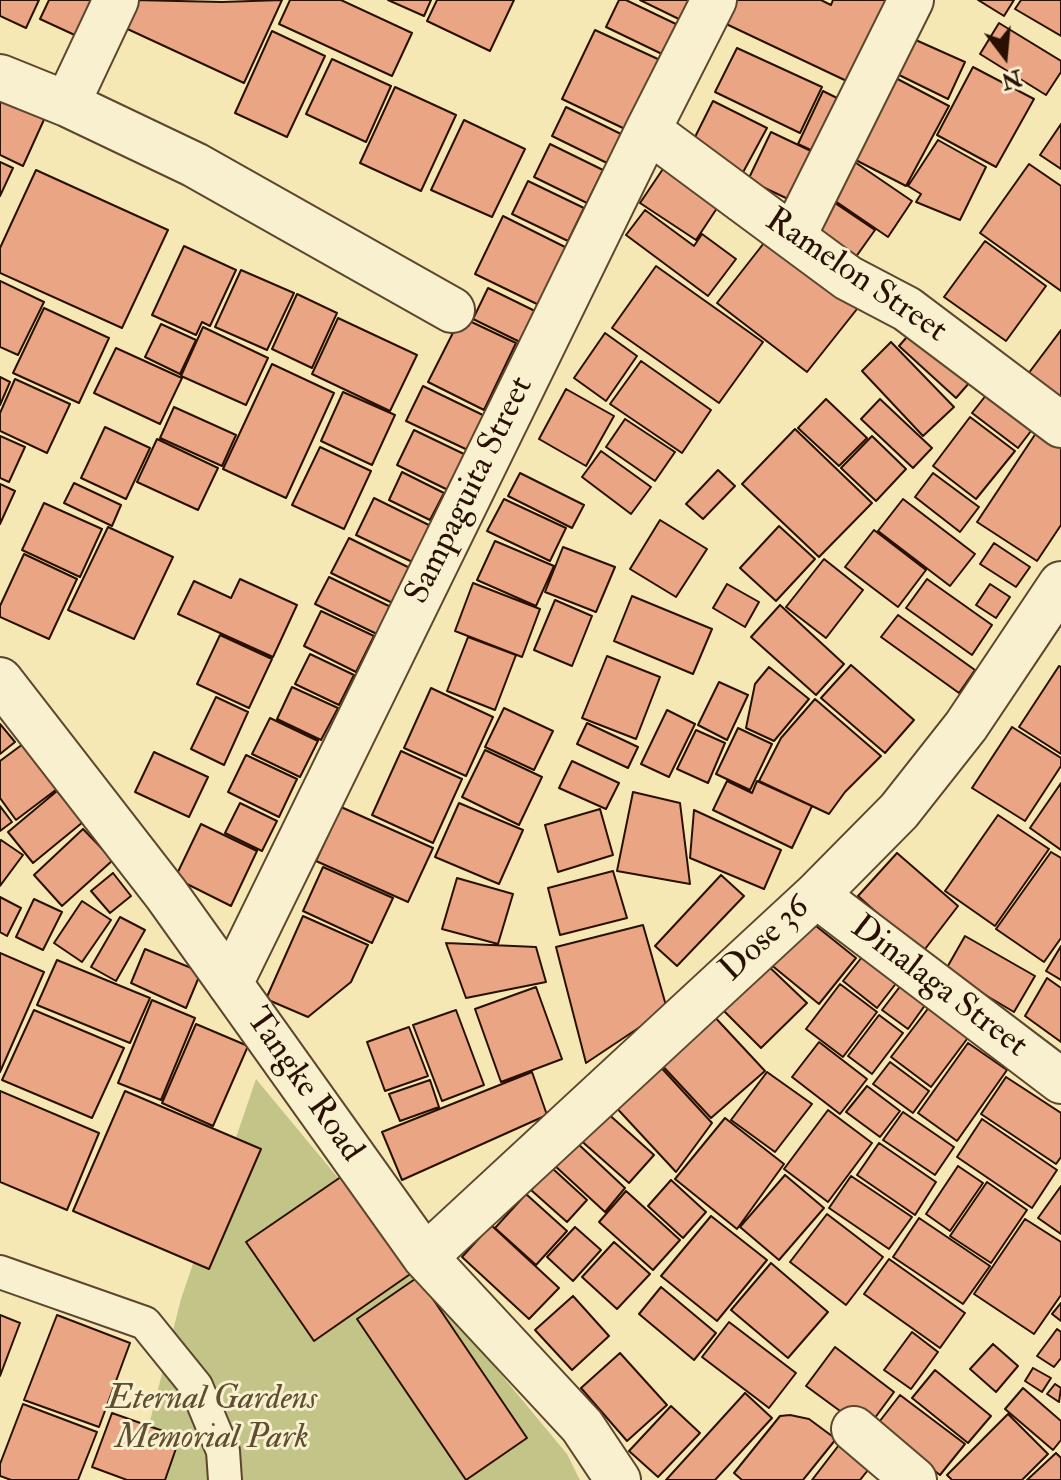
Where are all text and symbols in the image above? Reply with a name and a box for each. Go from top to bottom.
north arrow [965,16,1045,96]
text: N [998,63,1025,95]
street label: Ramelon Street [756,201,954,353]
street label: Sampaguita Street [398,371,544,611]
street label: Dose 36 [713,889,819,991]
street label: Dinalaga Street [842,908,1034,1068]
street label: Tangke Road [235,1001,371,1171]
park label: Eternal Gardens Memorial Park [107,1381,317,1460]

